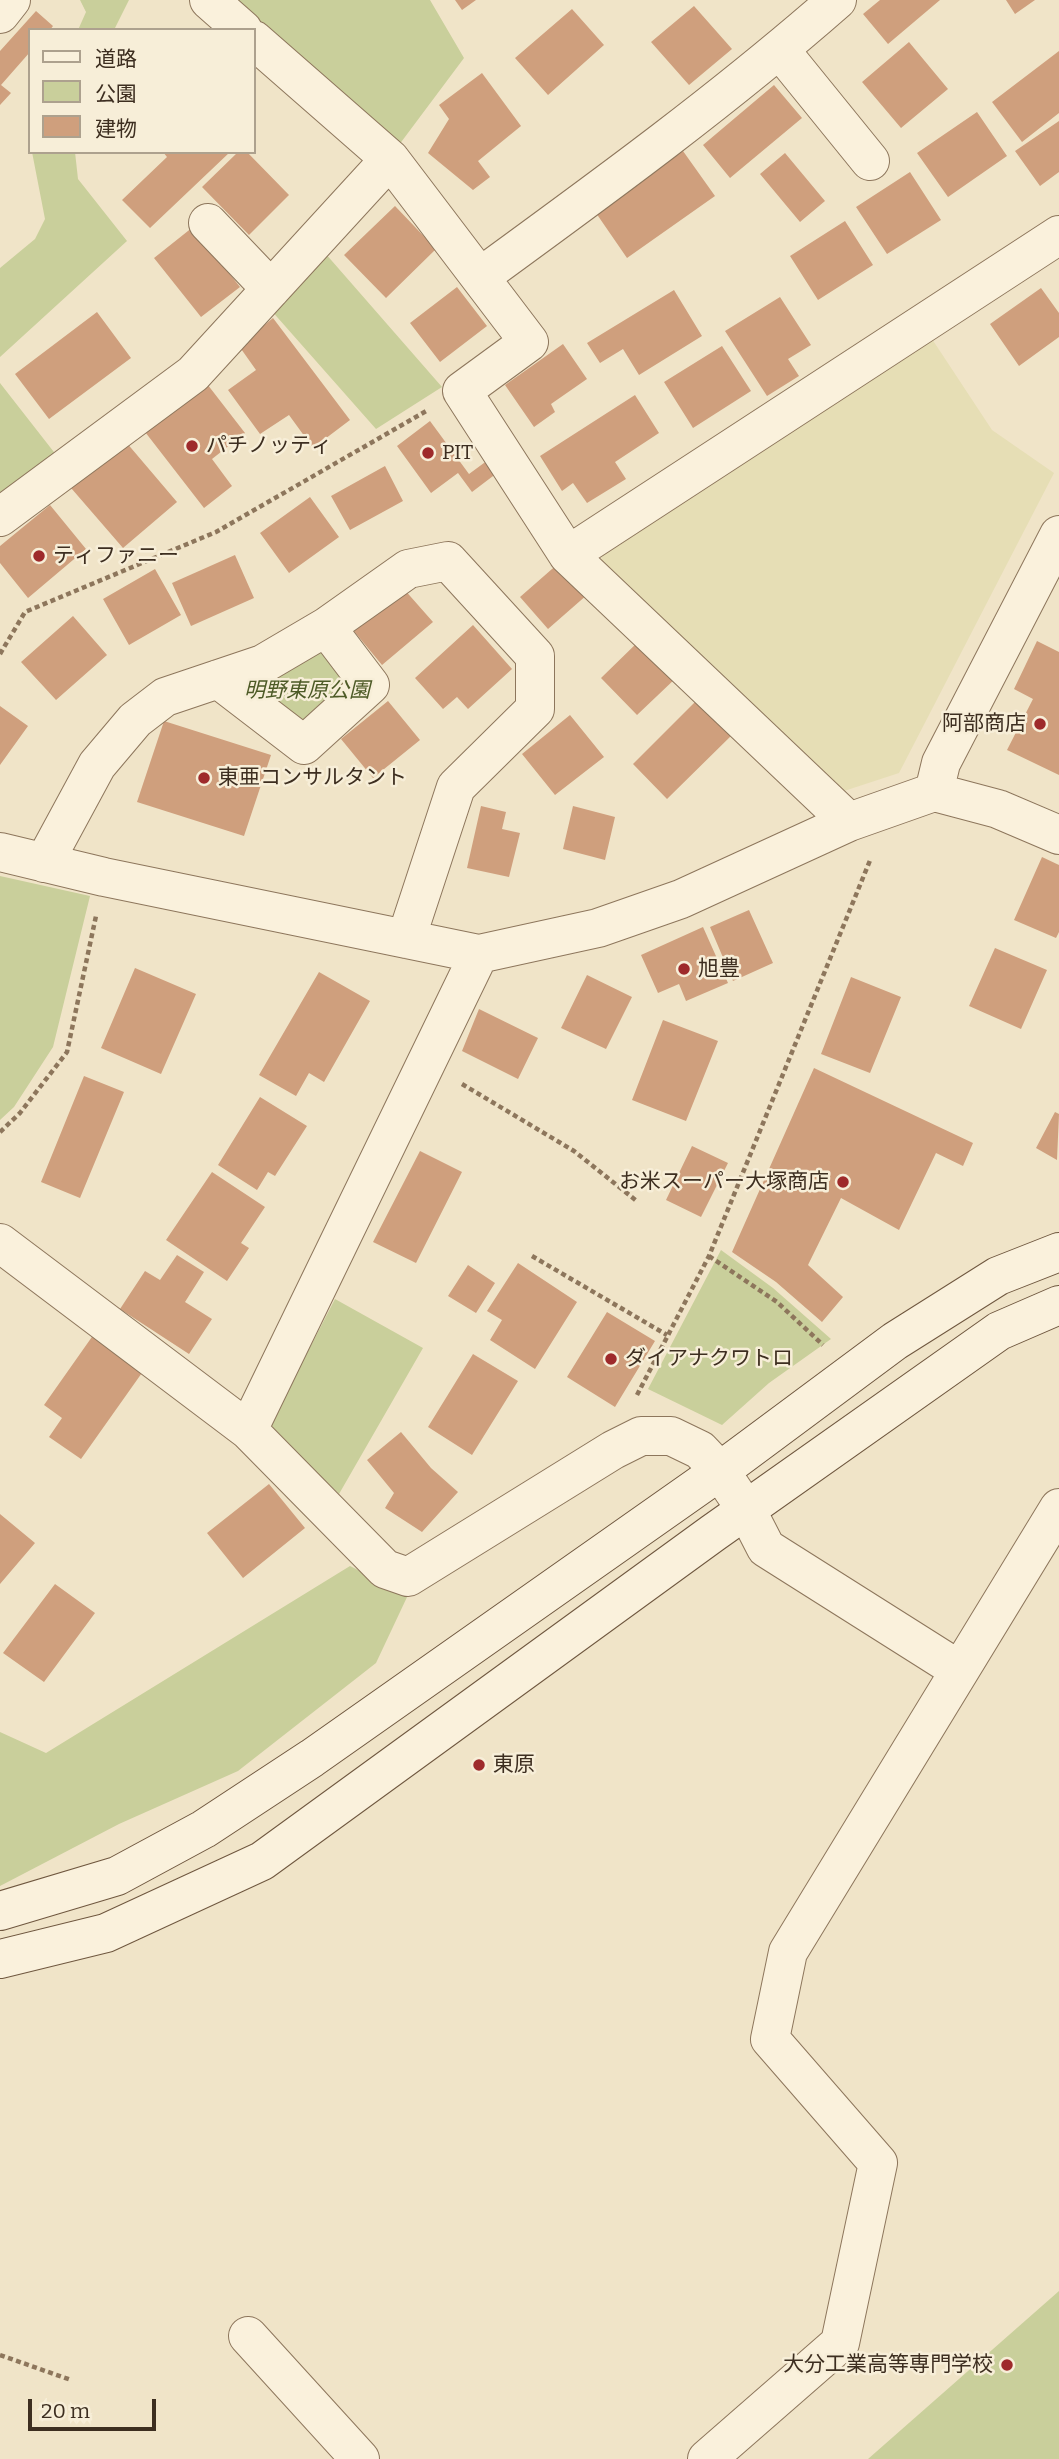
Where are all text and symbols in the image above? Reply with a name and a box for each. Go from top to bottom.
legend [28,28,256,154]
text: 道路 [95,46,137,72]
text: 公園 [95,81,137,107]
text: 建物 [95,116,137,142]
place label: パチノッティ [206,433,332,459]
marker: パチノッティ [184,438,200,454]
place label: PIT [442,440,473,466]
marker: PIT [420,445,436,461]
place label: ティファニー [53,543,179,569]
marker: ティファニー [31,548,47,564]
park label: 明野東原公園 [244,678,370,704]
place label: 阿部商店 [942,711,1026,737]
marker: 阿部商店 [1032,716,1048,732]
place label: 東亜コンサルタント [218,765,407,791]
marker: 東亜コンサルタント [196,770,212,786]
place label: 旭豊 [698,956,740,982]
marker: 旭豊 [676,961,692,977]
place label: お米スーパー大塚商店 [619,1169,829,1195]
marker: お米スーパー大塚商店 [835,1174,851,1190]
place label: ダイアナクワトロ [625,1346,793,1372]
marker: ダイアナクワトロ [603,1351,619,1367]
place label: 東原 [493,1752,535,1778]
marker: 東原 [471,1757,487,1773]
place label: 大分工業高等専門学校 [783,2352,993,2378]
marker: 大分工業高等専門学校 [999,2357,1015,2373]
scale bar [32,2386,159,2430]
text: 20 m [41,2398,90,2424]

